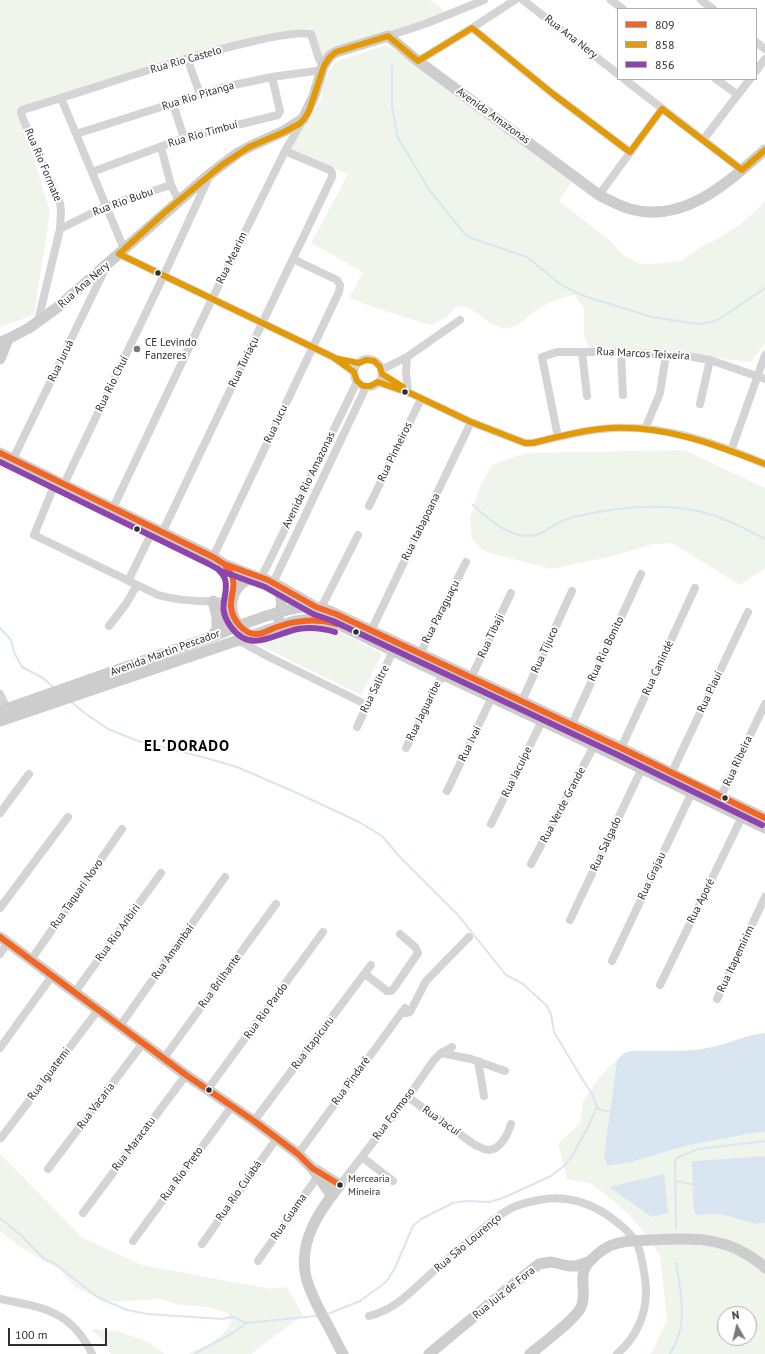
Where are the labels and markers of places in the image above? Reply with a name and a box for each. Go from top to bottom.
unlabelled marker [153,268,163,278]
place label: CE Levindo Fanzeres [145,336,197,362]
marker: CE Levindo Fanzeres [132,344,142,354]
unlabelled marker [400,387,410,397]
unlabelled marker [132,524,142,534]
unlabelled marker [351,627,361,637]
unlabelled marker [720,793,730,803]
unlabelled marker [204,1085,214,1095]
place label: Mercearia Mineira [348,1173,390,1196]
marker: Mercearia Mineira [335,1180,345,1190]

